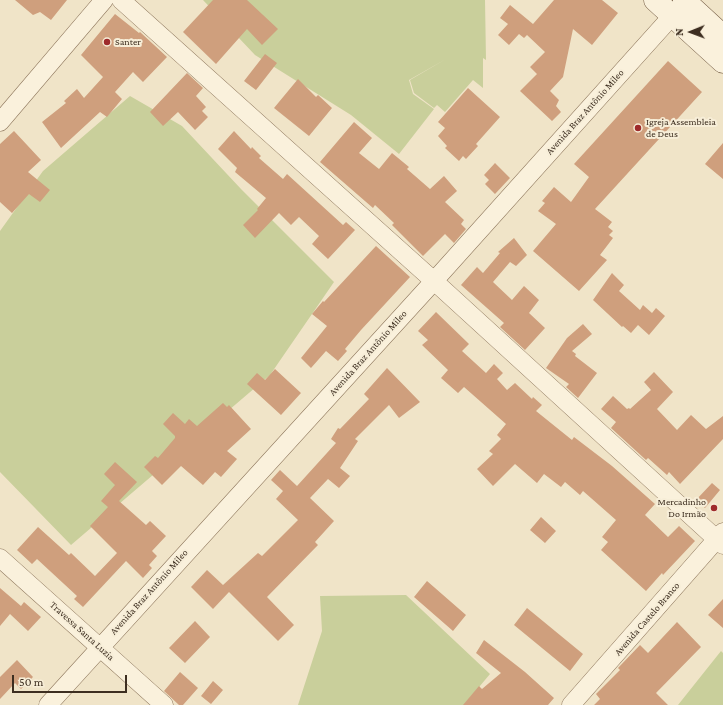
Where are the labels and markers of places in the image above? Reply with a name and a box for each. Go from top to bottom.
place label: Santer [115,36,141,48]
marker: Santer [102,37,112,47]
place label: Igreja Assembleia de Deus [646,116,716,140]
marker: Igreja Assembleia de Deus [633,123,643,133]
place label: Mercadinho Do Irmão [658,496,706,520]
marker: Mercadinho Do Irmão [709,503,719,513]

